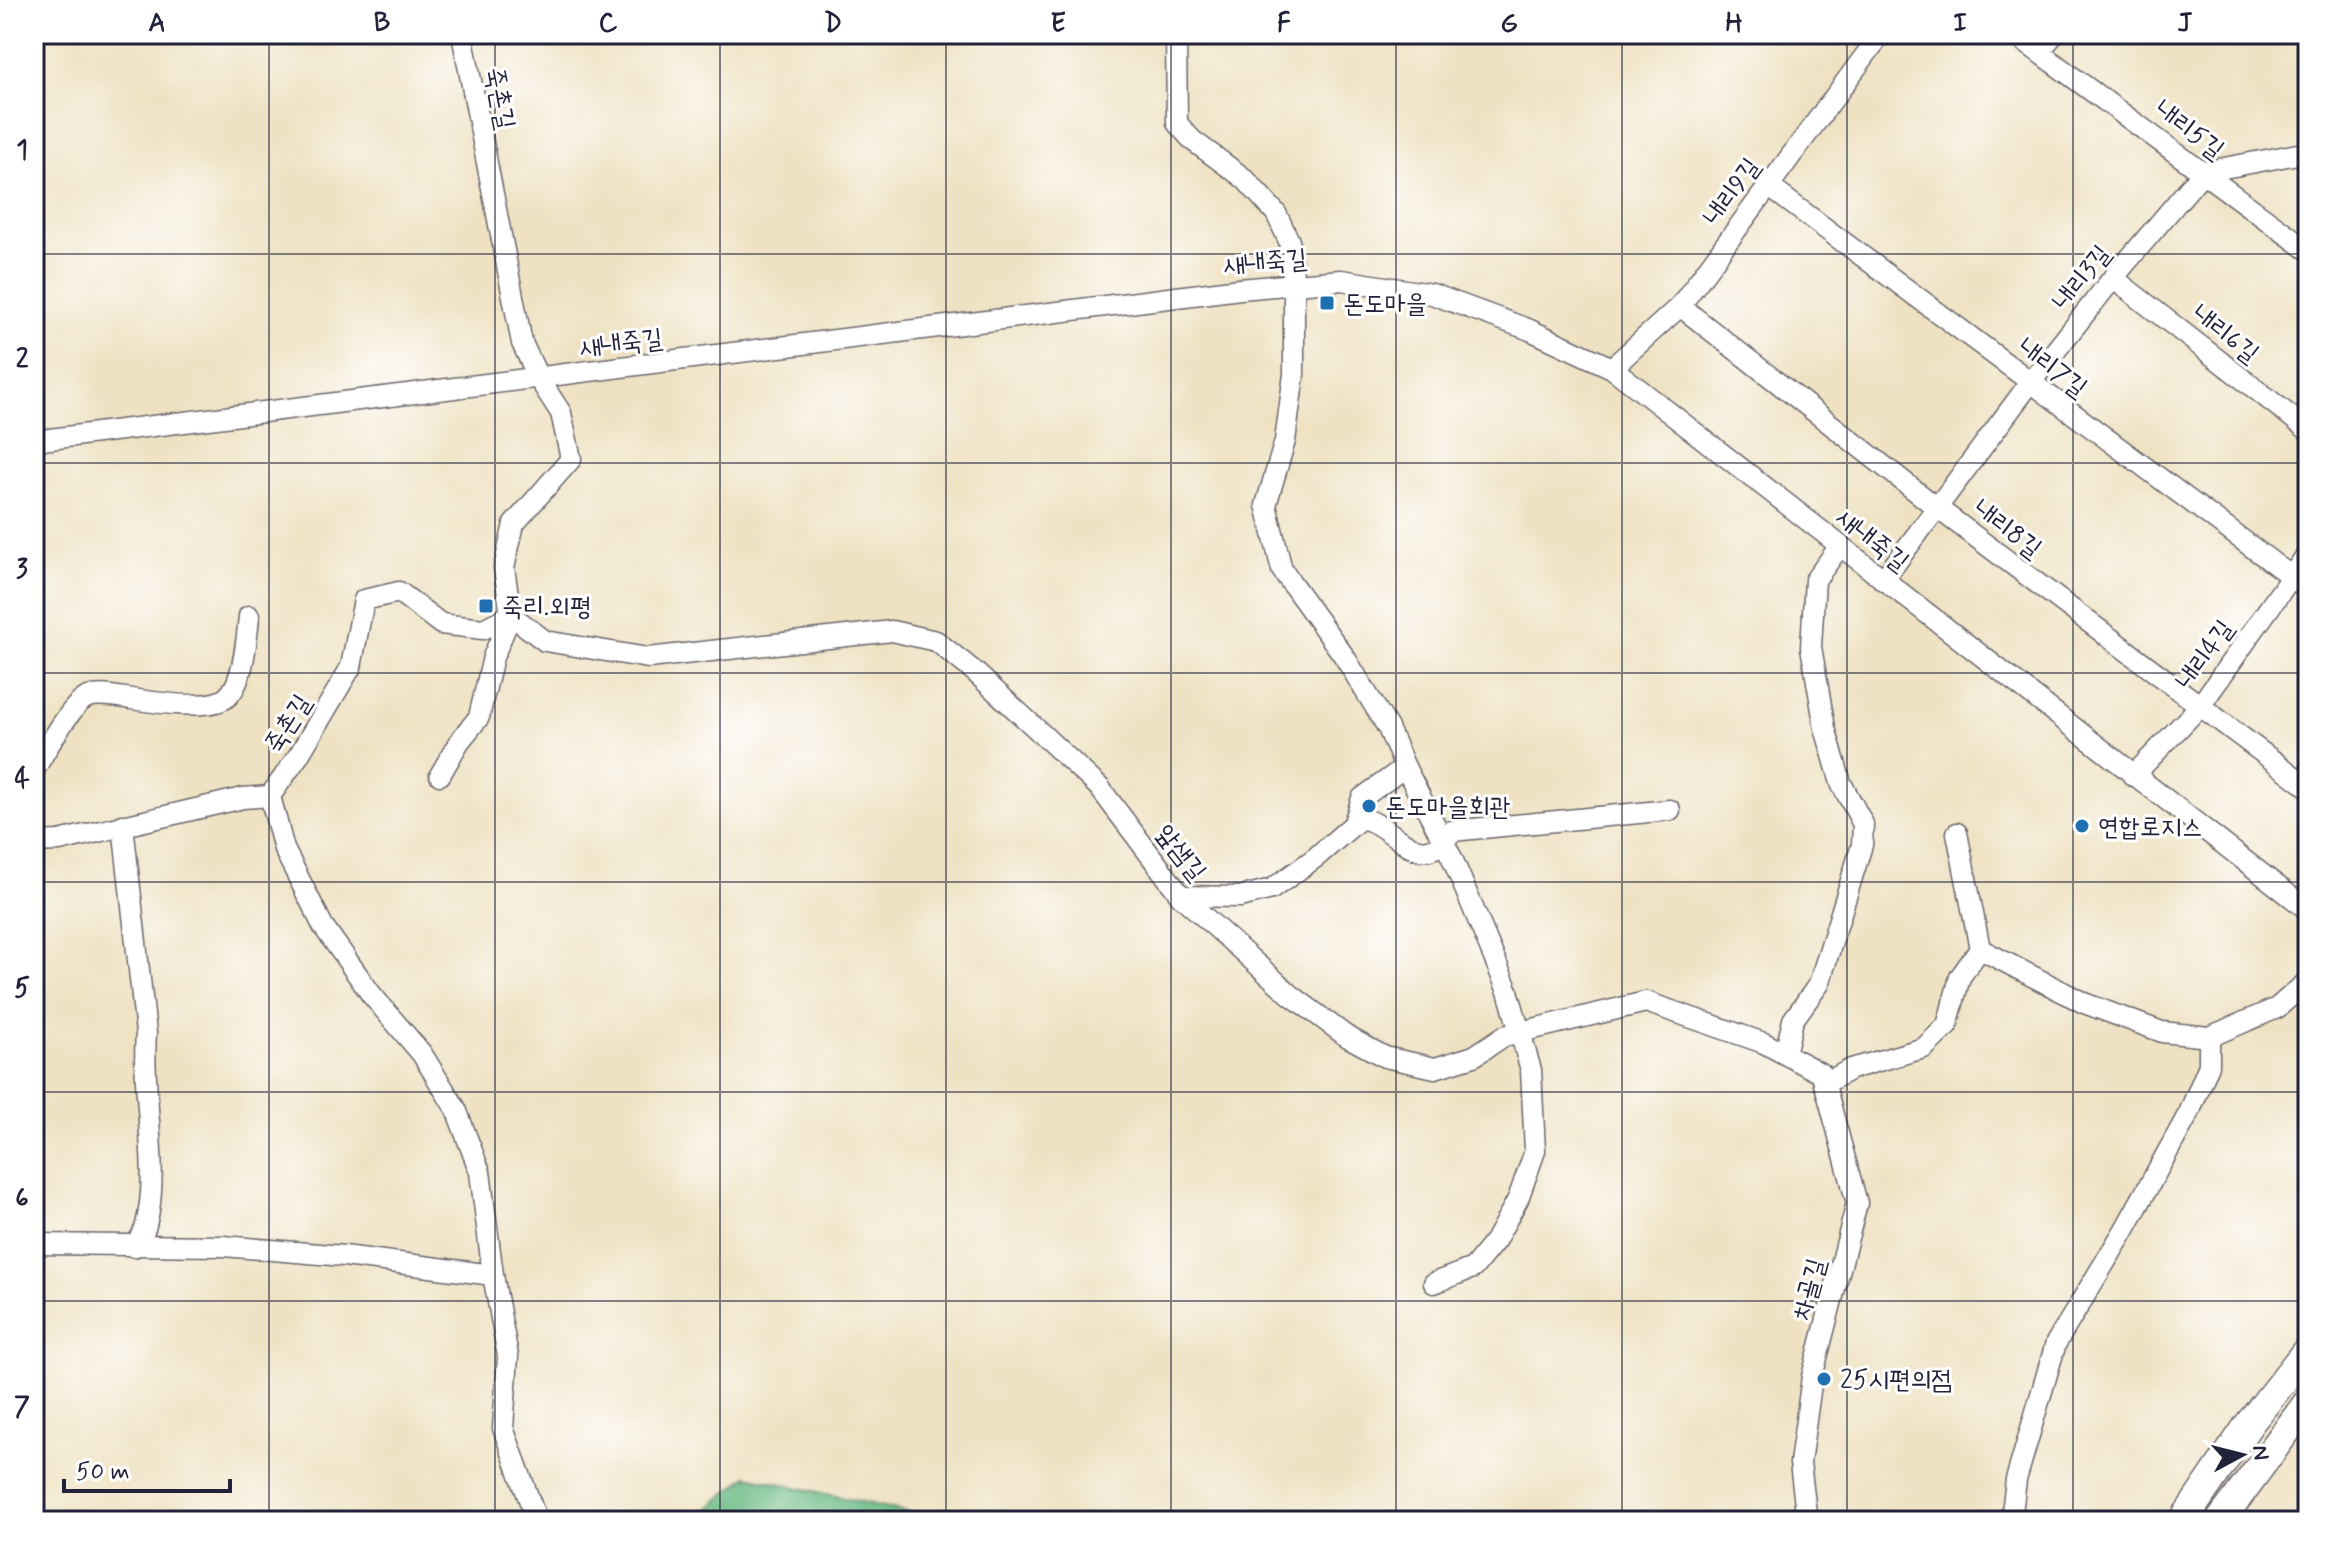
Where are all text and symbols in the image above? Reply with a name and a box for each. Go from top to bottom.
text: A [148,7,166,41]
text: B [374,7,390,41]
text: C [599,7,618,41]
text: D [824,7,842,41]
text: E [1050,7,1066,41]
text: F [1277,7,1291,41]
text: G [1500,7,1518,41]
text: H [1726,7,1743,41]
text: I [1953,7,1967,41]
text: J [2177,7,2193,41]
street label: 죽촌길 [476,64,522,133]
street label: 내리5길 [2147,93,2230,168]
text: 1 [16,134,28,168]
street label: 내리9길 [1697,152,1769,233]
street label: 내리3길 [2046,239,2119,318]
street label: 새내죽길 [1222,242,1308,284]
place label: 돈도마을 [1343,288,1427,322]
marker: 돈도마을 [1318,294,1336,312]
street label: 내리6길 [2184,298,2265,371]
street label: 새내죽길 [578,322,665,366]
street label: 내리7길 [2010,331,2093,406]
text: 2 [16,343,29,377]
street label: 내리8길 [1966,493,2048,567]
street label: 새내죽길 [1828,501,1915,580]
text: 3 [16,553,28,587]
place label: 죽리.외평 [502,591,591,625]
marker: 죽리.외평 [477,597,495,615]
street label: 내리4길 [2169,614,2242,697]
street label: 죽촌길 [258,688,320,760]
text: 4 [14,763,30,797]
place label: 돈도마을회관 [1385,791,1511,825]
marker: 돈도마을회관 [1360,797,1378,815]
place label: 연합로지스 [2098,811,2203,845]
marker: 연합로지스 [2073,817,2091,835]
street label: 앞샘길 [1148,818,1213,888]
text: 5 [14,972,30,1006]
text: 6 [15,1182,29,1216]
street label: 차골길 [1785,1255,1834,1324]
place label: 25시편의점 [1840,1364,1952,1398]
marker: 25시편의점 [1815,1370,1833,1388]
text: 7 [14,1391,30,1425]
north arrow [2202,1415,2282,1495]
scale bar [64,1443,230,1493]
text: N [2245,1444,2275,1462]
text: 50 m [76,1457,130,1488]

